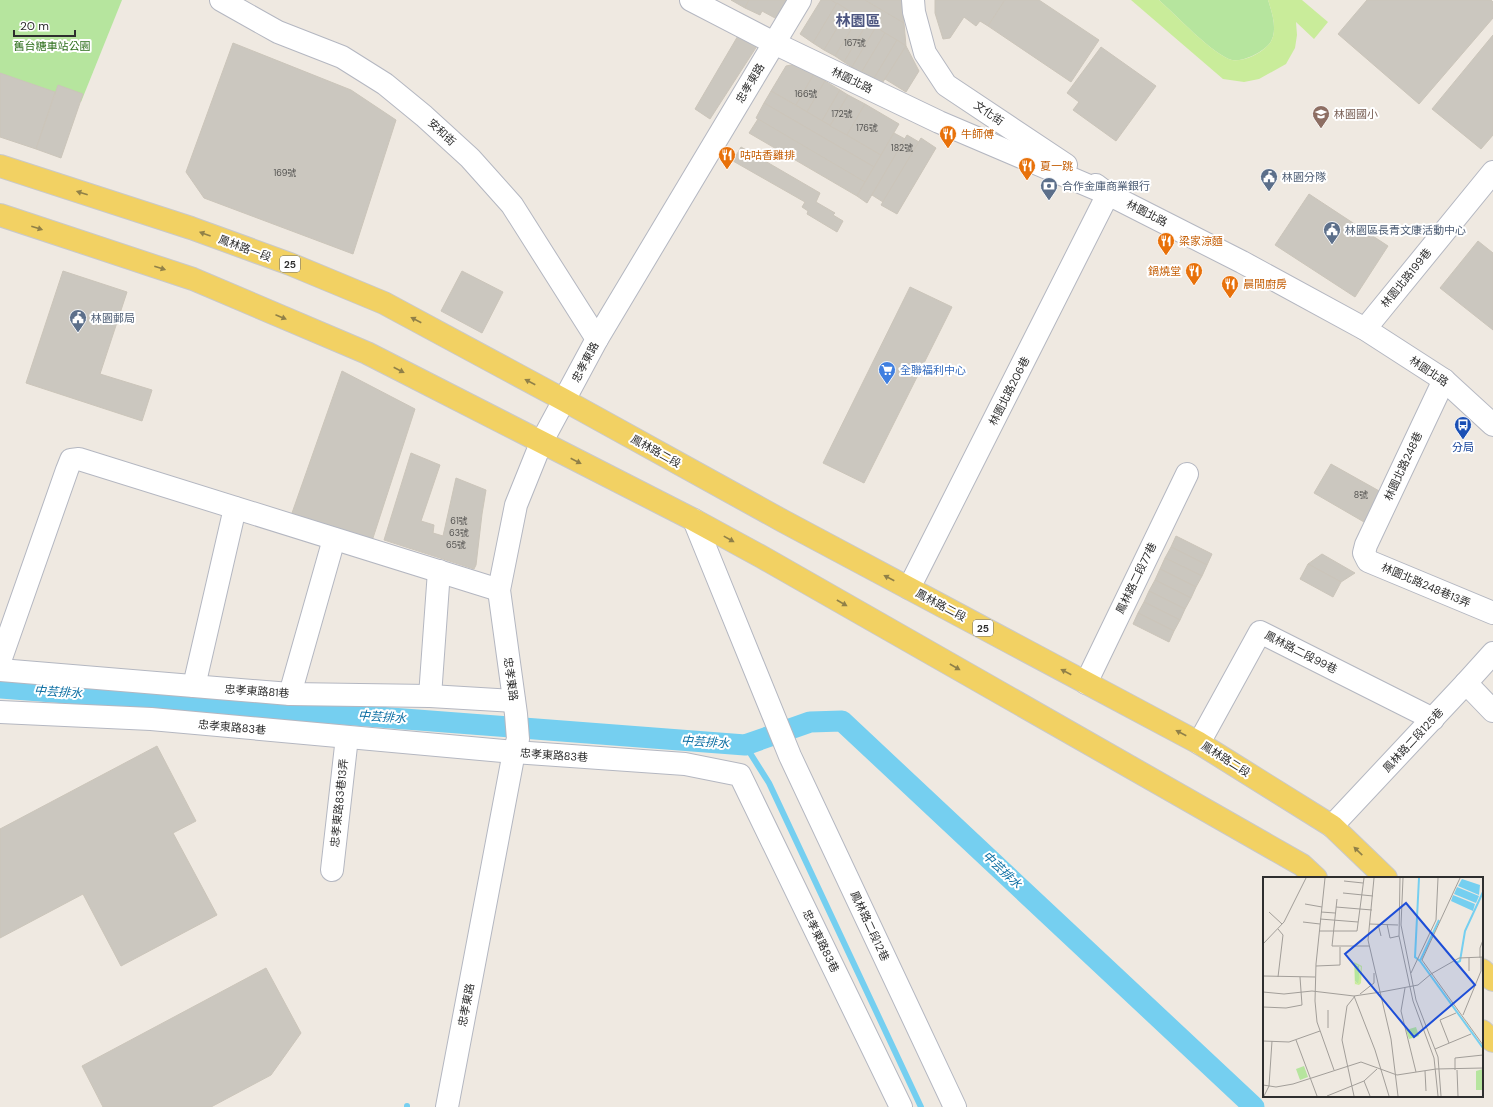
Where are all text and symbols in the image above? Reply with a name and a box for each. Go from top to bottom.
district label: 林園區 [835,11,881,31]
scale bar [14,12,75,38]
text: 20 m [20,18,49,34]
house number: 167號 [844,37,866,49]
park label: 舊台糖車站公園 [14,39,91,53]
street label: 忠孝東路 [733,61,767,105]
street label: 林園北路 [829,64,875,96]
house number: 166號 [794,88,818,100]
street label: 文化街 [971,98,1007,128]
school or university icon: 林園國小 [1311,104,1331,129]
place label: 林園國小 [1334,107,1378,121]
house number: 172號 [831,108,853,120]
street label: 安和街 [425,116,459,148]
house number: 176號 [856,122,878,134]
restaurant icon: 牛師傅 [938,124,958,149]
place label: 牛師傅 [961,127,994,141]
house number: 182號 [891,142,913,154]
restaurant icon: 咕咕香雞排 [717,145,737,170]
place label: 咕咕香雞排 [740,148,795,162]
restaurant icon: 夏一跳 [1017,156,1037,181]
place label: 夏一跳 [1040,159,1073,173]
house number: 169號 [274,167,296,179]
public building icon: 林園分隊 [1259,167,1279,192]
place label: 林園分隊 [1282,170,1326,184]
bank icon: 合作金庫商業銀行 [1039,176,1059,201]
place label: 合作金庫商業銀行 [1062,179,1150,193]
one-way arrow [75,190,87,196]
street label: 林園北路 [1124,197,1170,229]
public building icon: 林園區長青文康活動中心 [1322,220,1342,245]
place label: 林園區長青文康活動中心 [1345,223,1466,237]
one-way arrow [31,225,43,231]
one-way arrow [199,230,211,236]
restaurant icon: 梁家涼麵 [1156,231,1176,256]
street label: 鳳林路一段 [217,232,273,264]
place label: 梁家涼麵 [1179,234,1223,248]
street label: 林園北路199巷 [1378,246,1434,310]
road number: 25 [280,256,300,272]
restaurant icon: 鍋燒堂 [1184,261,1204,286]
place label: 鍋燒堂 [1148,264,1181,278]
one-way arrow [155,266,167,272]
restaurant icon: 晨間廚房 [1220,274,1240,299]
place label: 晨間廚房 [1243,277,1287,291]
public building icon: 林園郵局 [68,308,88,333]
place label: 林園郵局 [91,311,135,325]
one-way arrow [275,313,287,320]
one-way arrow [410,317,421,324]
street label: 忠孝東路 [568,339,602,385]
street label: 林園北路 [1407,353,1451,389]
street label: 林園北路206巷 [986,354,1032,428]
supermarket icon: 全聯福利中心 [877,360,897,385]
place label: 全聯福利中心 [900,363,966,377]
one-way arrow [394,367,405,373]
one-way arrow [524,379,536,385]
bus stop icon: 分局 [1453,415,1473,440]
street label: 林園北路248巷 [1381,429,1425,503]
street label: 鳳林路二段 [629,432,683,470]
place label: 分局 [1452,440,1474,454]
one-way arrow [570,457,582,464]
house number: 8號 [1354,489,1368,501]
house number: 61號 [450,515,468,527]
house number: 63號 [449,527,469,539]
one-way arrow [723,536,735,542]
house number: 65號 [446,539,466,551]
street label: 鳳林路二段77巷 [1113,540,1159,616]
street label: 林園北路248巷13弄 [1379,560,1473,610]
one-way arrow [884,574,895,581]
street label: 鳳林路二段 [913,586,969,624]
one-way arrow [836,599,848,606]
road number: 25 [973,620,993,636]
street label: 鳳林路二段99巷 [1262,628,1340,676]
street label: 忠孝東路 [501,656,521,702]
one-way arrow [949,664,961,671]
one-way arrow [1060,669,1072,675]
water label: 中芸排水 [33,682,83,702]
street label: 忠孝東路81巷 [224,682,290,700]
street label: 鳳林路二段125巷 [1380,705,1446,775]
water label: 中芸排水 [357,707,407,727]
street label: 忠孝東路83巷 [197,717,267,737]
one-way arrow [1175,729,1187,736]
water label: 中芸排水 [680,732,730,752]
street label: 鳳林路二段 [1199,738,1253,780]
street label: 忠孝東路83巷 [519,746,589,764]
street label: 忠孝東路83巷13弄 [327,758,351,848]
one-way arrow [1353,846,1363,856]
water label: 中芸排水 [979,848,1026,893]
inset map [1263,877,1483,1097]
street label: 鳳林路二段12巷 [848,889,892,963]
street label: 忠孝東路83巷 [800,907,842,975]
street label: 忠孝東路 [455,982,477,1028]

